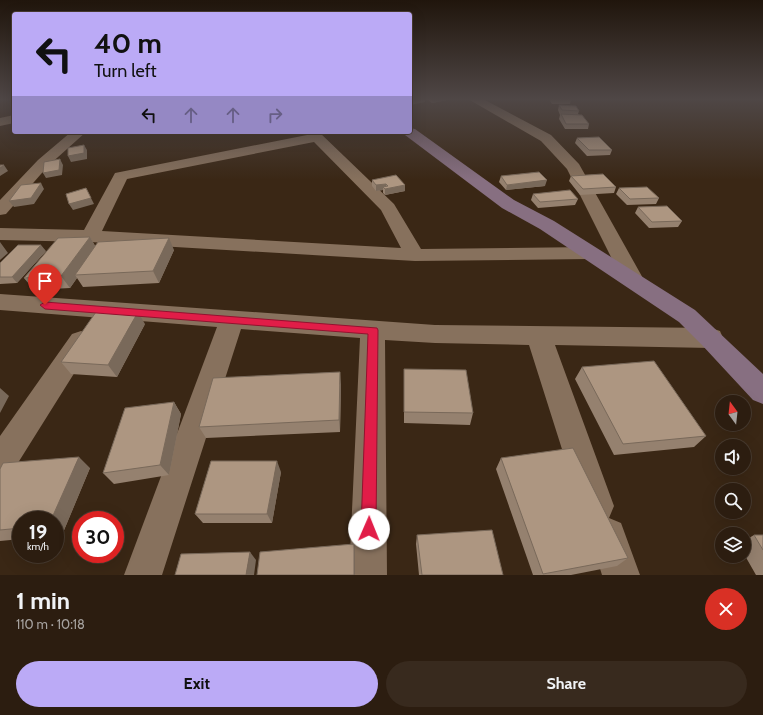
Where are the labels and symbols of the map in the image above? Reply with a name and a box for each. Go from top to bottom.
pin [28,264,62,305]
north arrow [715,395,751,431]
position arrow [348,508,390,550]
speed limit sign: 30 [72,511,124,563]

